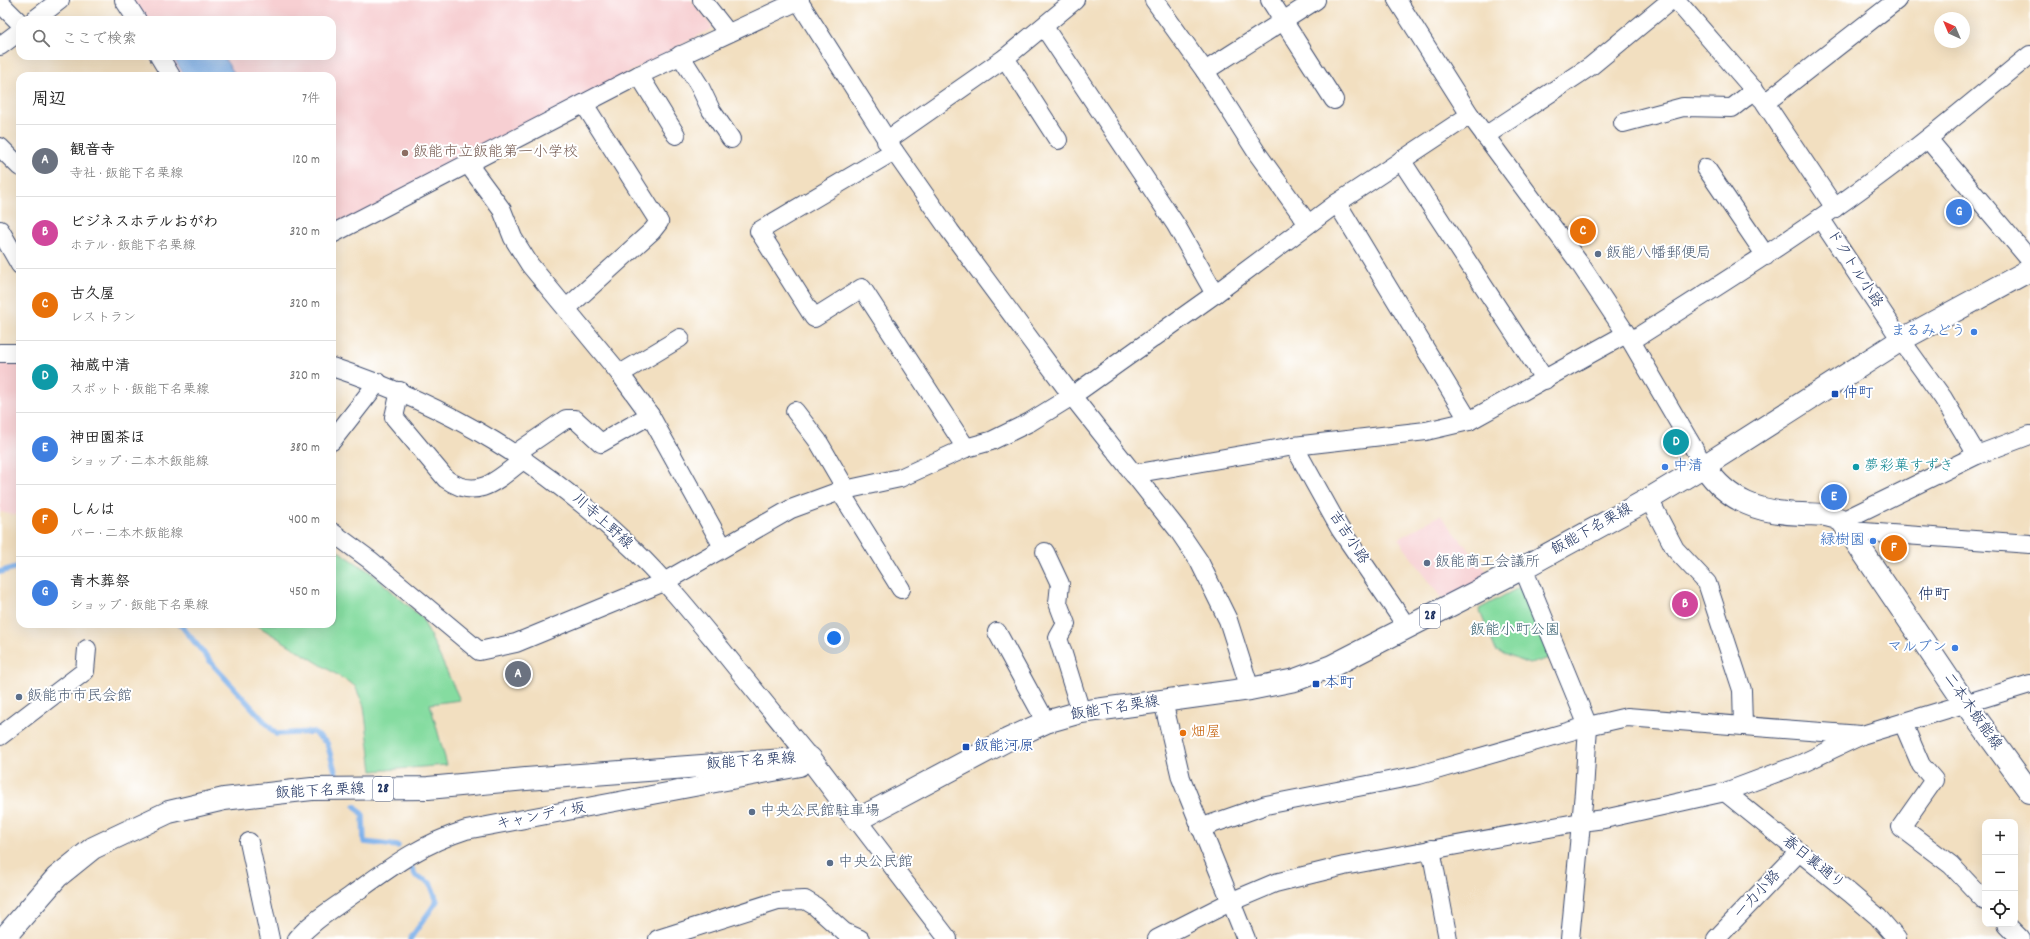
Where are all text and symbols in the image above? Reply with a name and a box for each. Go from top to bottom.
north arrow [1934,12,1970,48]
search box [16,16,336,60]
icon: search [30,27,52,49]
text: ここで検索 [62,29,137,51]
text: 周辺 [32,89,66,113]
text: 7件 [302,90,320,109]
text: 観音寺 [70,140,115,162]
place label: 飯能市立飯能第一小学校 [413,142,578,164]
marker: 飯能市立飯能第一小学校 [400,148,410,158]
text: A [41,151,49,170]
text: 120 m [292,151,320,170]
text: 寺社 · 飯能下名栗線 [70,165,183,184]
pin: G [1946,197,1972,227]
text: ビジネスホテルおがわ [70,212,219,234]
pin: C [1570,216,1596,246]
text: B [42,223,48,242]
text: 320 m [290,223,320,242]
street label: ドクトル小路 [1820,225,1888,313]
text: ホテル · 飯能下名栗線 [70,237,195,256]
place label: 飯能八幡郵便局 [1606,243,1711,265]
marker: 飯能八幡郵便局 [1593,249,1603,259]
text: 古久屋 [70,284,115,306]
text: C [42,295,48,314]
text: 320 m [290,295,320,314]
text: レストラン [70,309,136,328]
place label: まるみどう [1891,321,1966,343]
marker: まるみどう [1969,327,1979,337]
text: 袖蔵中清 [70,356,130,378]
text: D [42,367,48,386]
text: 320 m [290,367,320,386]
text: スポット · 飯能下名栗線 [70,381,209,400]
place label: 仲町 [1843,383,1874,405]
marker: 仲町 [1830,389,1840,399]
pin: D [1663,427,1689,457]
text: 神田園茶ほ [70,428,145,450]
text: E [42,439,48,458]
text: 380 m [290,439,320,458]
text: ショップ · 二本木飯能線 [70,453,208,472]
place label: 中清 [1673,456,1703,478]
place label: 夢彩菓すずき [1864,456,1954,478]
marker: 中清 [1660,462,1670,472]
marker: 夢彩菓すずき [1851,462,1861,472]
pin: E [1821,482,1847,512]
street label: 川寺上野線 [567,489,637,555]
street label: 飯能下名栗線 [1547,499,1637,561]
text: しんは [70,500,115,522]
street label: 吉吉小路 [1322,507,1374,569]
text: F [42,511,48,530]
text: 400 m [289,511,320,530]
text: バー · 二本木飯能線 [70,525,183,544]
place label: 緑樹園 [1820,530,1865,552]
pin: F [1881,533,1907,563]
marker: 緑樹園 [1868,536,1878,546]
place label: 飯能商工会議所 [1435,552,1540,574]
marker: 飯能商工会議所 [1422,558,1432,568]
text: 青木葬祭 [70,572,130,594]
text: G [42,583,48,602]
text: 450 m [290,583,320,602]
district label: 仲町 [1918,584,1950,607]
pin: B [1672,589,1698,619]
text: ショップ · 飯能下名栗線 [70,597,208,616]
road number: 28 [1420,604,1440,628]
park label: 飯能小町公園 [1470,620,1560,642]
your location [824,628,844,648]
place label: マルブン [1887,637,1947,659]
marker: マルブン [1950,643,1960,653]
pin: A [505,659,531,689]
street label: 二本木飯能線 [1937,669,2007,755]
place label: 本町 [1324,673,1355,695]
marker: 本町 [1311,679,1321,689]
place label: 飯能市市民会館 [27,686,132,708]
street label: 飯能下名栗線 [1069,691,1161,727]
marker: 飯能市市民会館 [14,692,24,702]
place label: 畑屋 [1191,722,1221,744]
marker: 畑屋 [1178,728,1188,738]
place label: 飯能河原 [974,736,1034,758]
marker: 飯能河原 [961,742,971,752]
street label: 飯能下名栗線 [705,748,797,776]
road number: 28 [373,777,393,801]
street label: 飯能下名栗線 [274,779,366,805]
street label: キャンディ坂 [494,798,588,836]
place label: 中央公民館駐車場 [760,801,880,823]
marker: 中央公民館駐車場 [747,807,757,817]
map controls [1982,819,2018,927]
button: + [1982,819,2018,855]
street label: 春日裏通り [1777,831,1849,895]
place label: 中央公民館 [838,852,913,874]
button: − [1982,855,2018,891]
marker: 中央公民館 [825,858,835,868]
street label: 一力小路 [1729,866,1787,924]
button: locate [1982,891,2018,927]

